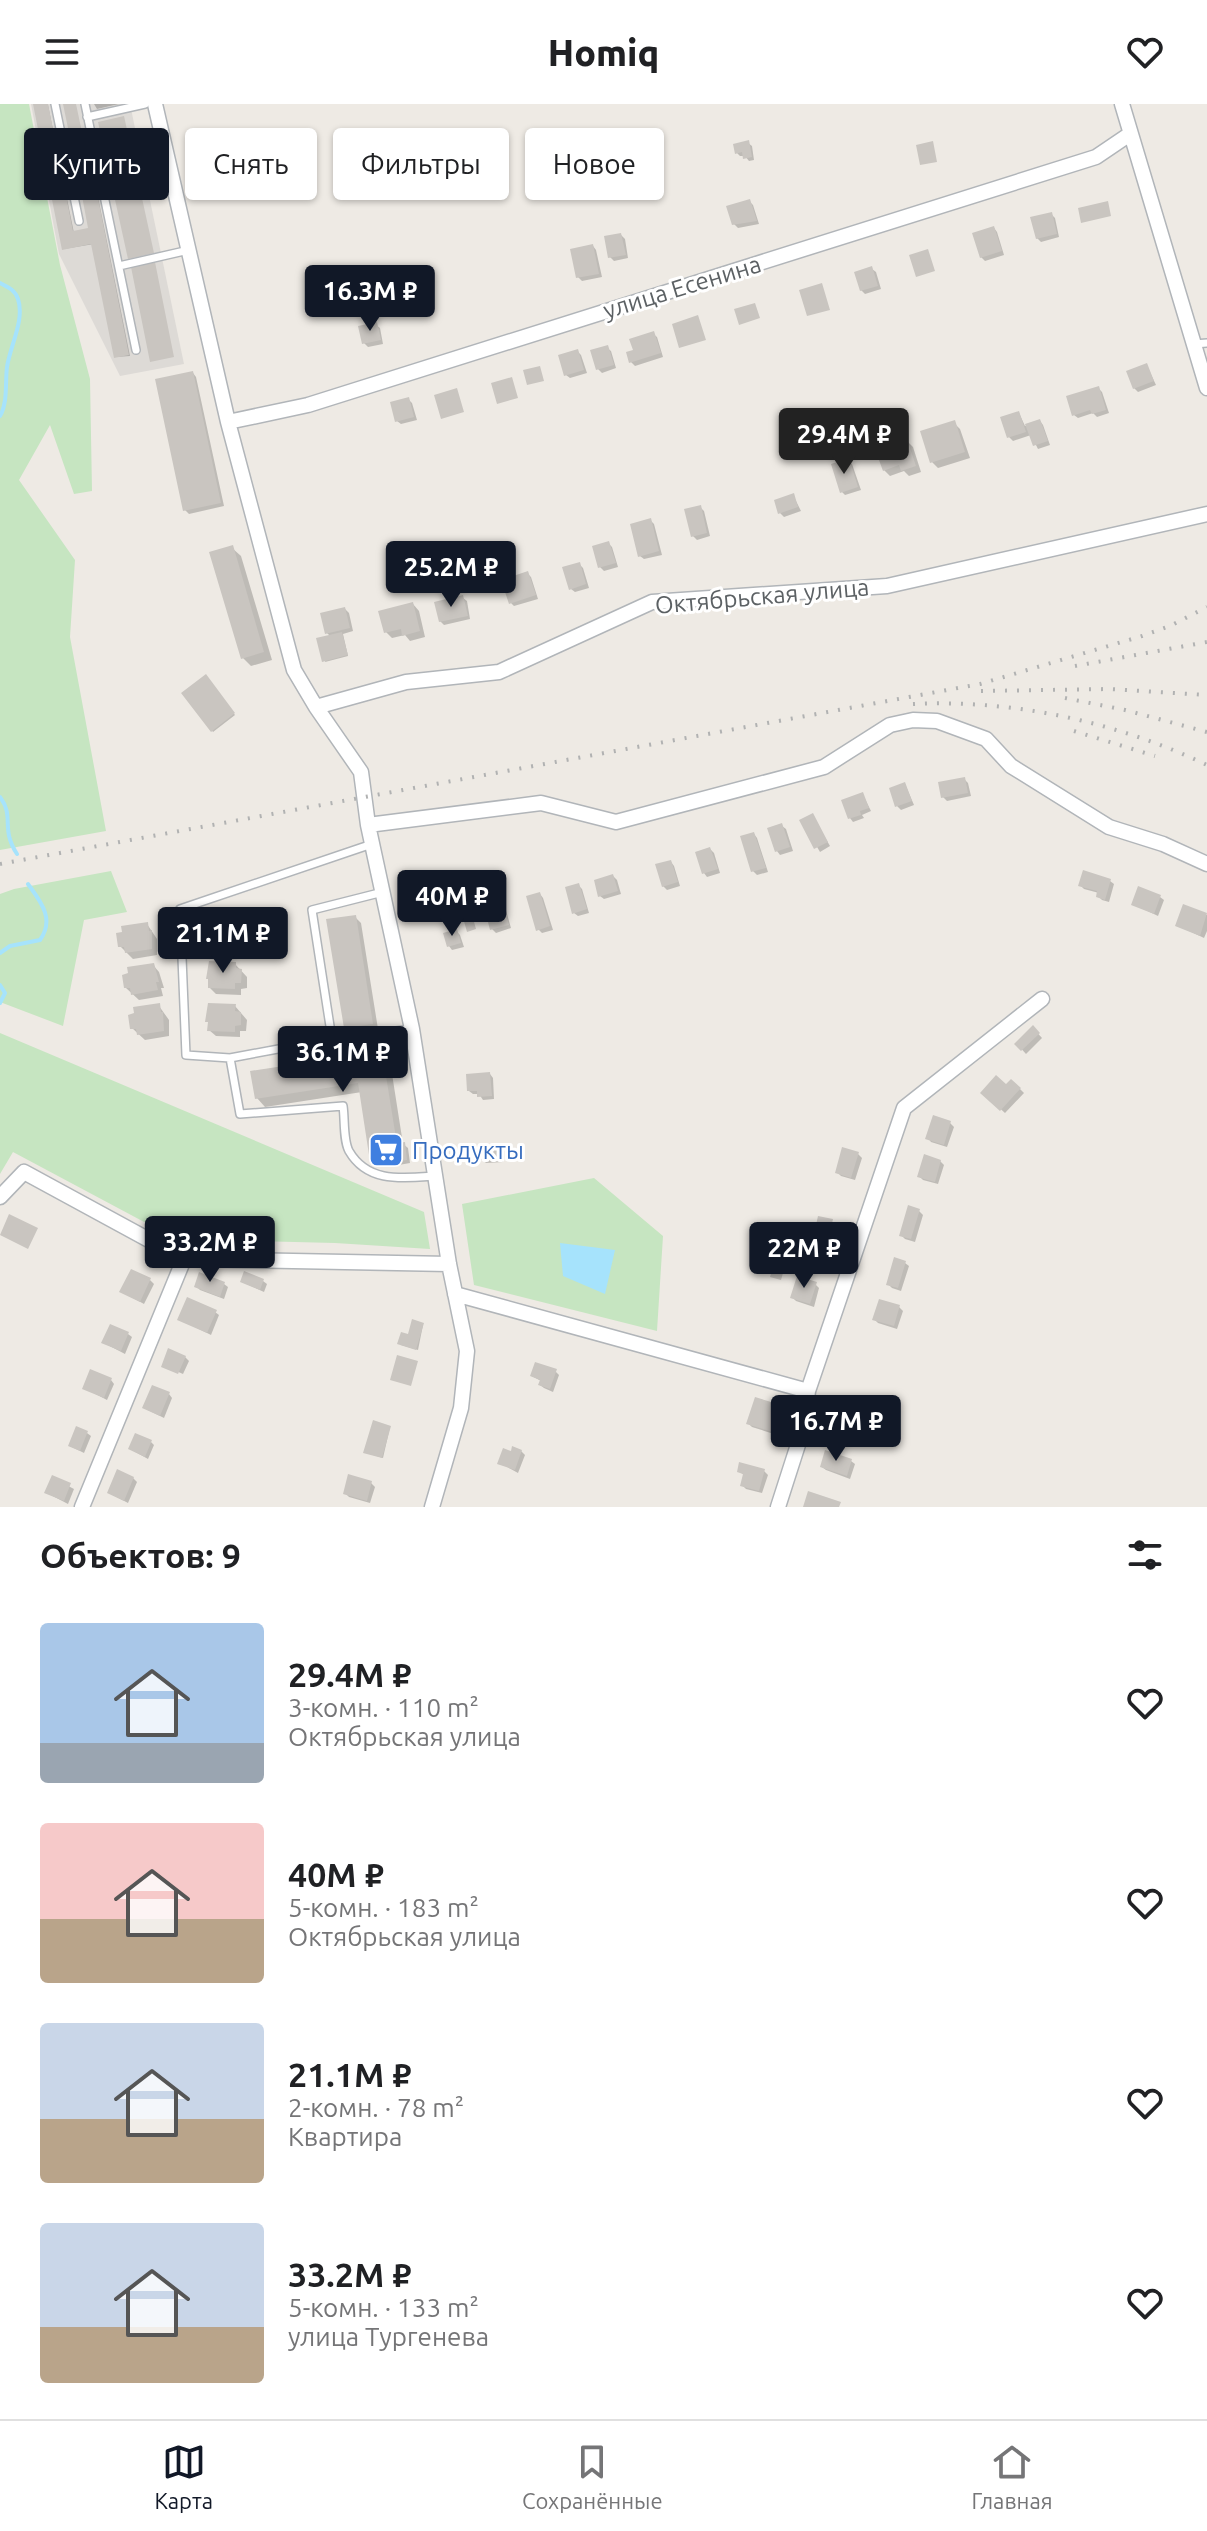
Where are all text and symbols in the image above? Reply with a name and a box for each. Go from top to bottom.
icon: menu [40,30,84,74]
icon: heart [1123,30,1167,74]
text: Homiq [548,32,659,73]
chip: Купить [24,128,169,200]
chip: Снять [185,128,317,200]
chip: Фильтры [333,128,509,200]
chip: Новое [525,128,664,200]
street label: улица Есенина [600,250,764,324]
pin: 16.3M ₽ [296,265,444,333]
text: 16.3M ₽ [323,276,417,305]
pin: 29.4M ₽ [770,408,918,476]
text: 29.4M ₽ [797,419,891,448]
pin: 25.2M ₽ [377,541,525,609]
text: 25.2M ₽ [404,552,498,581]
street label: Октябрьская улица [654,573,870,619]
pin: 40M ₽ [396,870,508,938]
text: 40M ₽ [415,881,489,910]
pin: 21.1M ₽ [149,907,297,975]
text: 21.1M ₽ [176,918,270,947]
pin: 36.1M ₽ [269,1026,417,1094]
text: 36.1M ₽ [296,1037,390,1066]
supermarket icon: Продукты [367,1131,405,1169]
place label: Продукты [412,1137,524,1164]
pin: 33.2M ₽ [136,1216,284,1284]
pin: 22M ₽ [748,1222,860,1290]
text: 33.2M ₽ [163,1227,257,1256]
text: 22M ₽ [767,1233,841,1262]
pin: 16.7M ₽ [762,1395,910,1463]
text: 16.7M ₽ [789,1406,883,1435]
icon: filters [1123,1533,1167,1577]
text: Объектов: 9 [40,1536,241,1574]
icon: home [104,1655,200,1751]
text: 29.4M ₽ [288,1655,411,1693]
icon: heart [1123,1681,1167,1725]
text: 3-комн. · 110 m² [288,1693,479,1722]
text: Октябрьская улица [288,1722,521,1751]
icon: home [104,1855,200,1951]
text: 40M ₽ [288,1855,384,1893]
icon: heart [1123,1881,1167,1925]
text: 5-комн. · 183 m² [288,1893,479,1922]
text: Октябрьская улица [288,1922,521,1951]
icon: home [104,2055,200,2151]
text: 21.1M ₽ [288,2055,411,2093]
icon: heart [1123,2081,1167,2125]
text: 2-комн. · 78 m² [288,2093,464,2122]
text: Квартира [288,2122,402,2151]
icon: home [104,2255,200,2351]
text: 33.2M ₽ [288,2255,411,2293]
icon: heart [1123,2281,1167,2325]
text: 5-комн. · 133 m² [288,2293,479,2322]
text: улица Тургенева [288,2322,489,2351]
tab: Карта [154,2440,213,2513]
tab: Сохранённые [522,2440,663,2513]
tab: Главная [971,2440,1053,2513]

